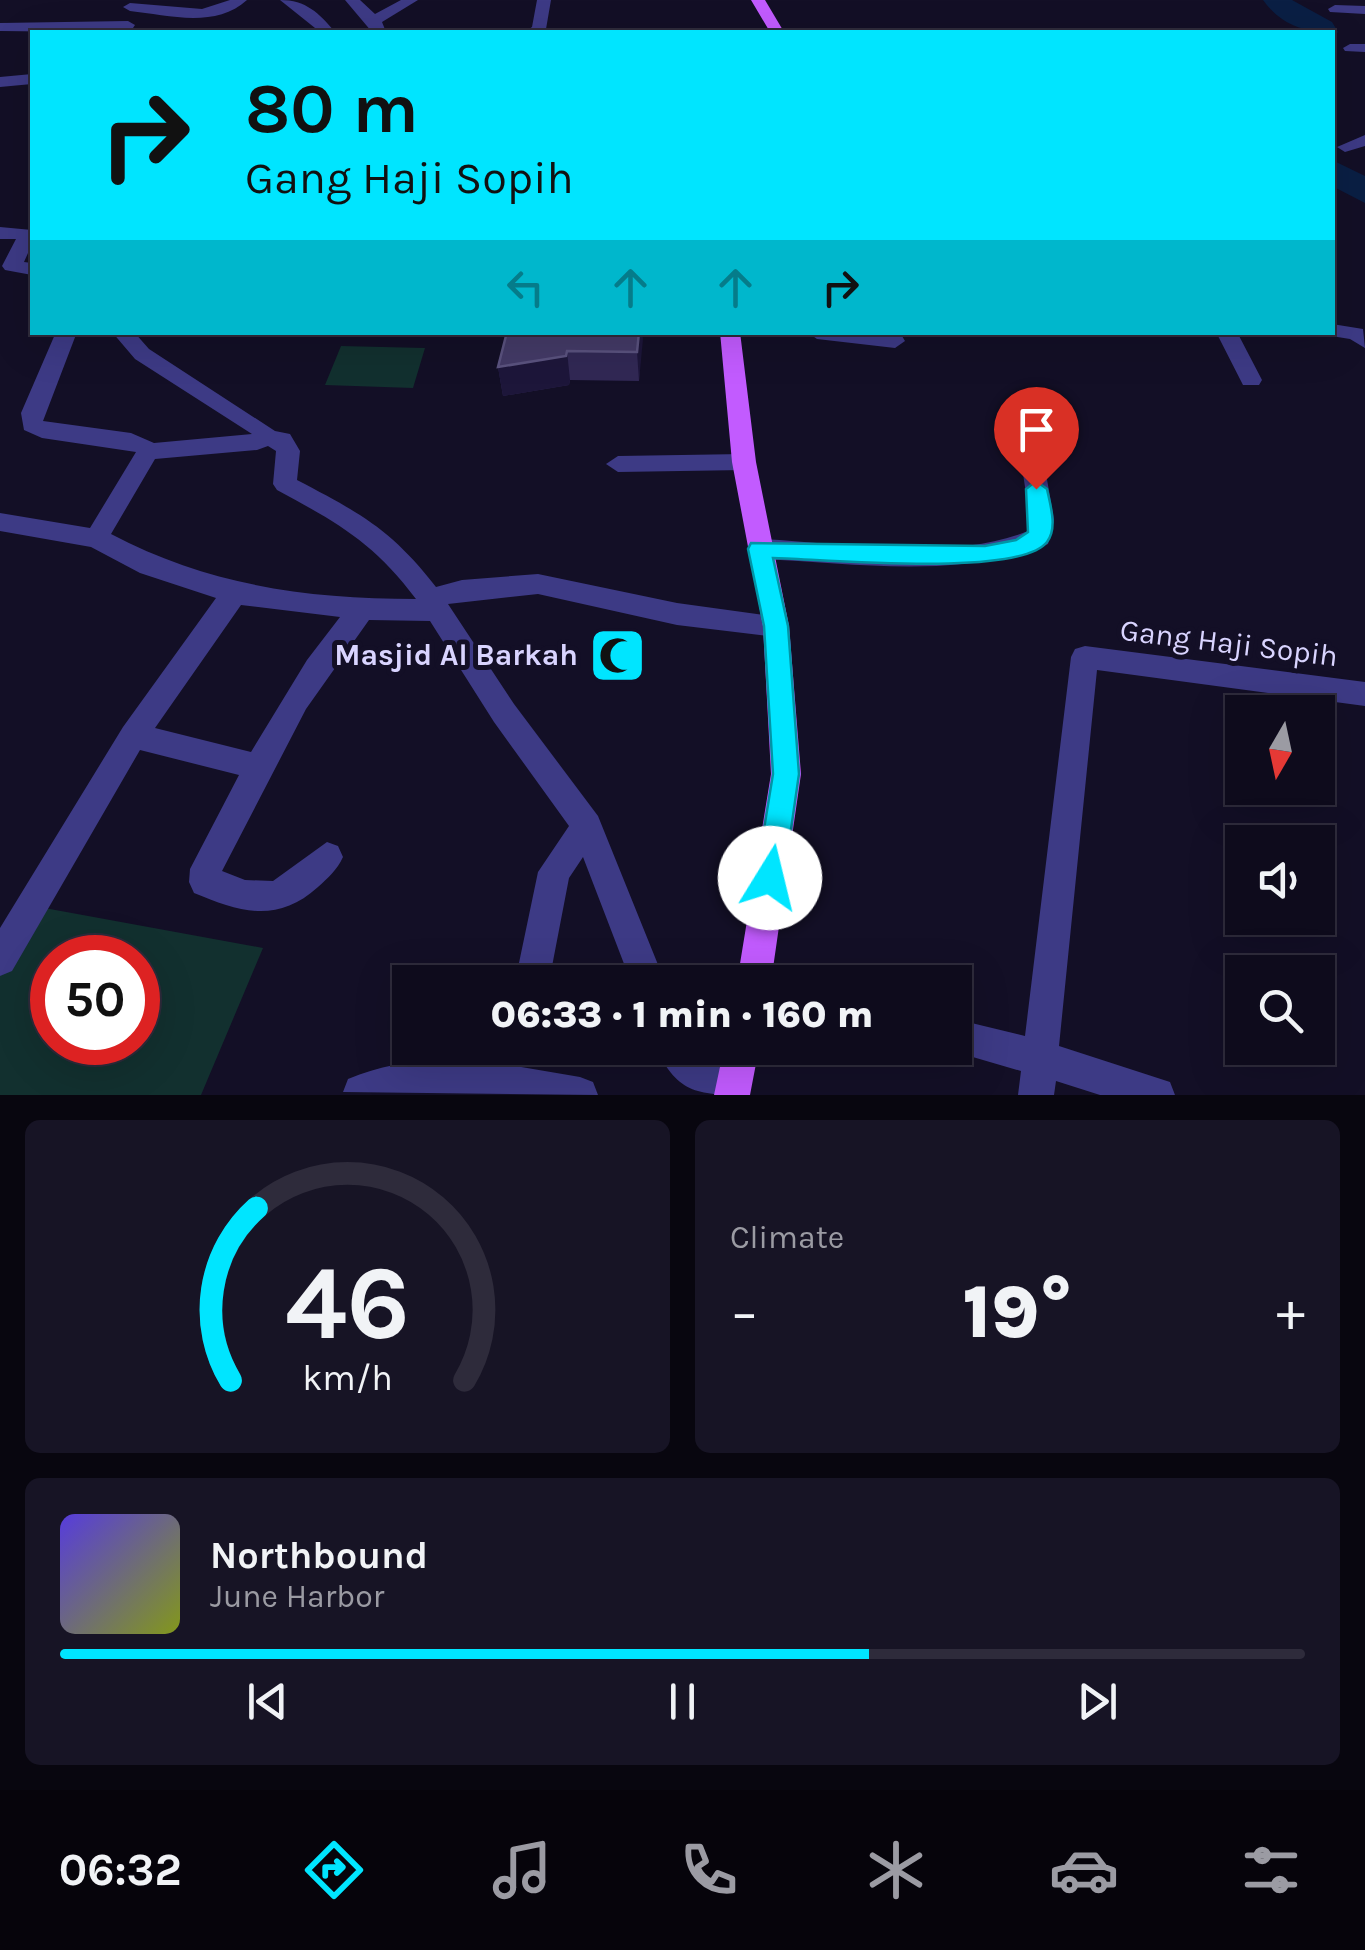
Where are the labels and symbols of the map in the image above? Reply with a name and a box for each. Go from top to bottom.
pin [994,387,1079,490]
street label: Gang Haji Sopih [1118,612,1340,674]
mosque icon: Masjid Al Barkah [587,625,647,685]
place label: Masjid Al Barkah [334,637,578,673]
north arrow [1225,695,1335,805]
position arrow [718,826,822,930]
speed limit sign: 50 [30,935,160,1065]

